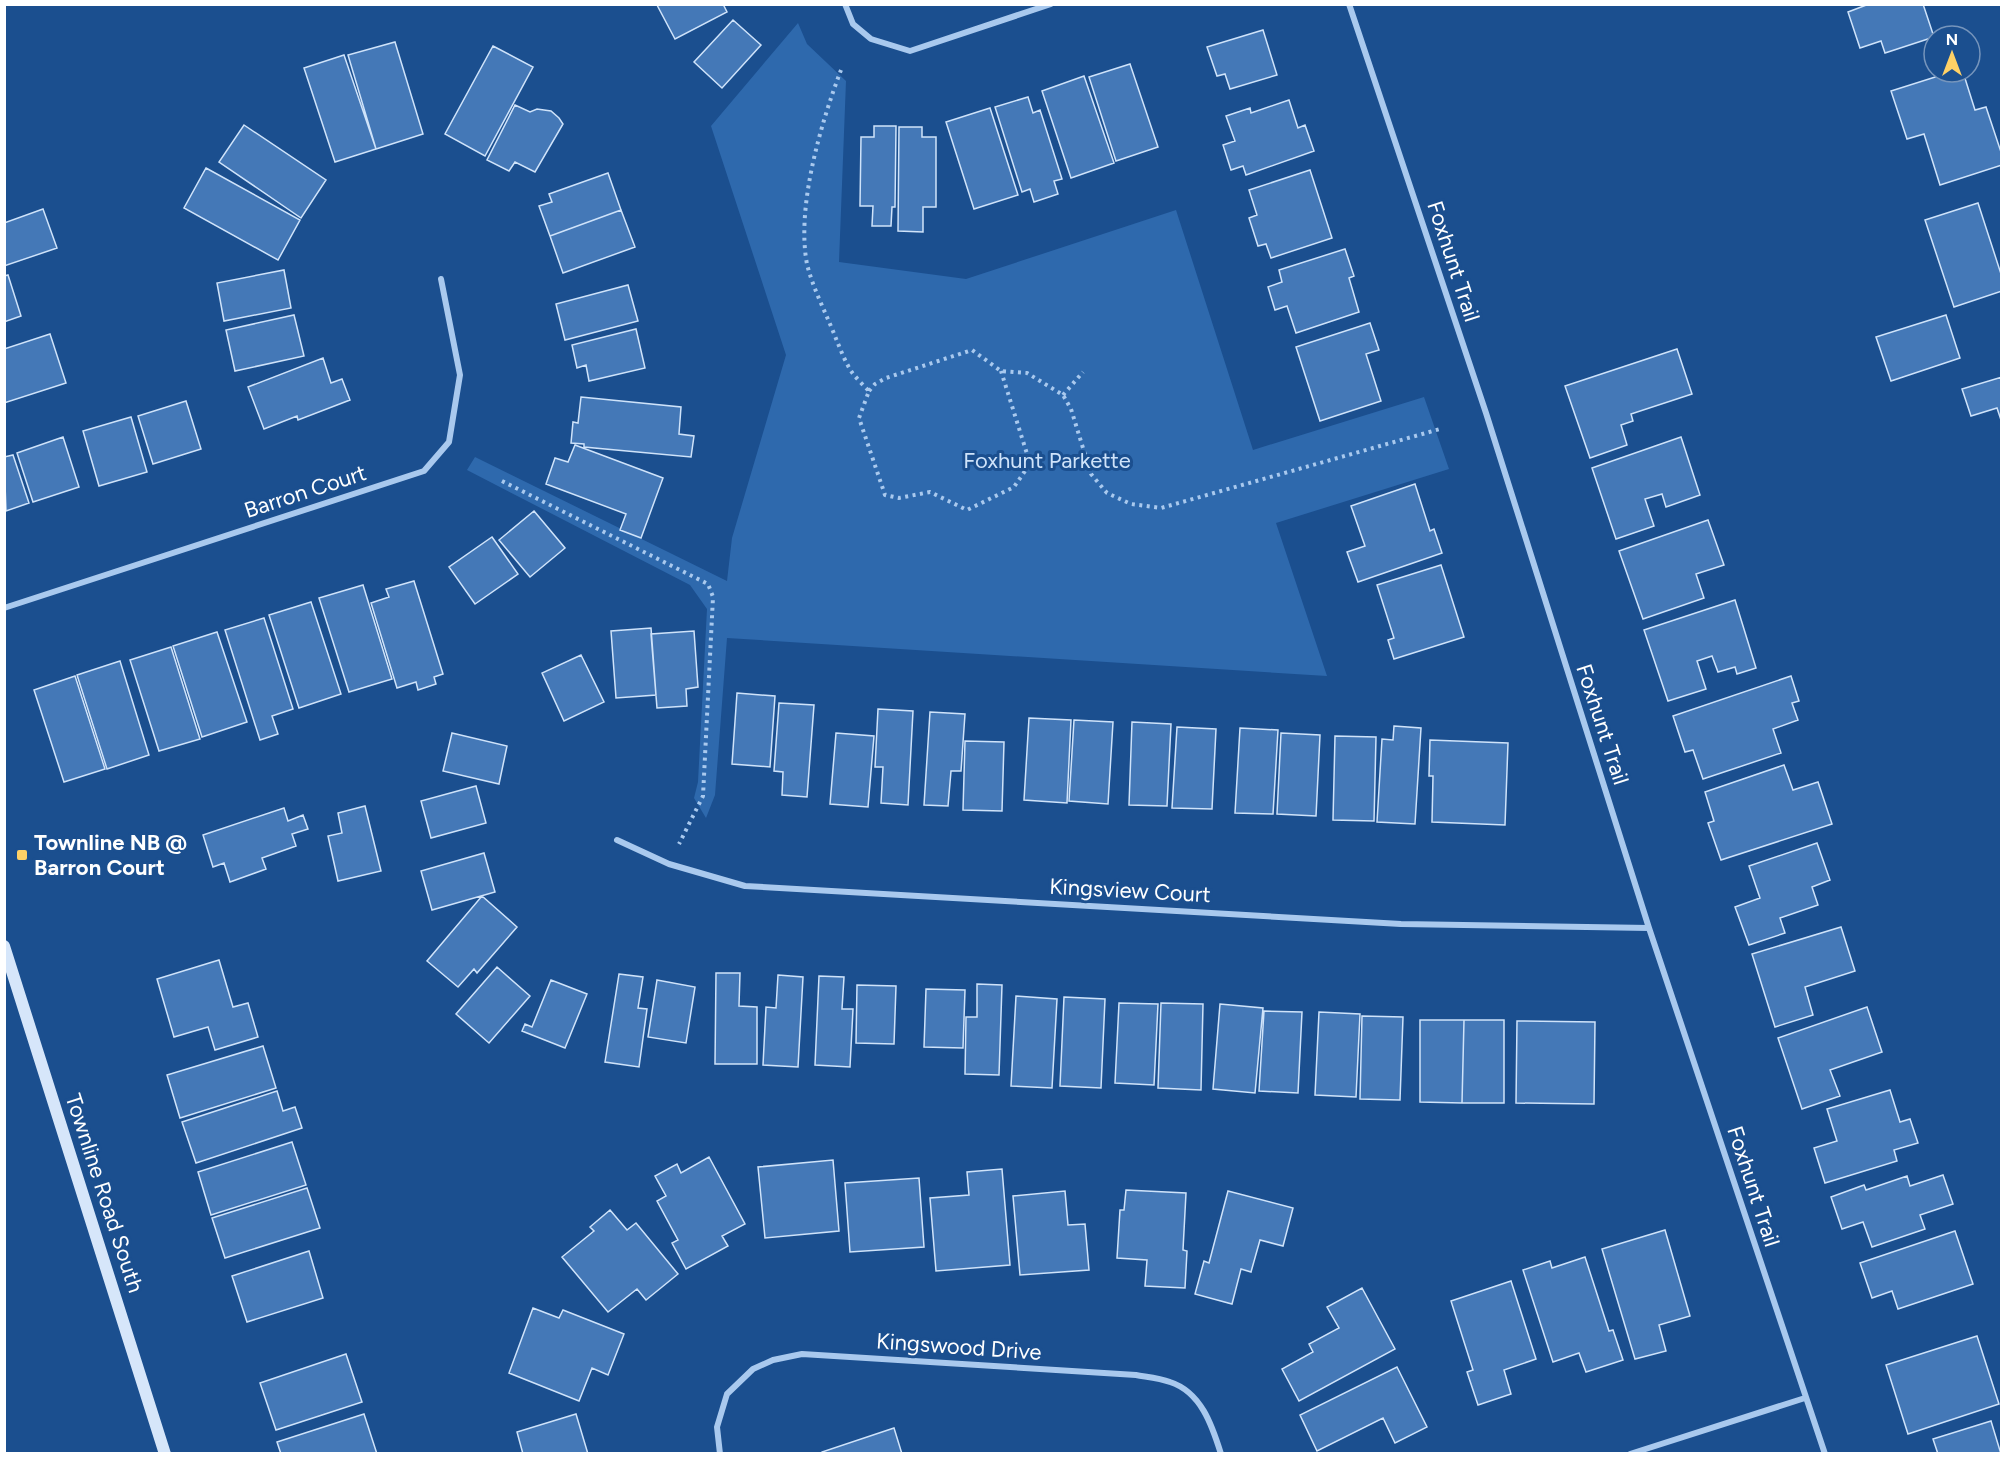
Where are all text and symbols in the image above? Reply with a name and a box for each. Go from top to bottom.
north arrow [1922,24,1982,84]
text: N [1946,30,1958,49]
street label: Foxhunt Trail [1421,197,1486,325]
park label: Foxhunt Parkette [963,447,1131,474]
street label: Barron Court [241,459,370,524]
street label: Foxhunt Trail [1570,660,1635,788]
place label: Townline NB @ Barron Court [34,829,187,881]
marker: Townline NB @ Barron Court [15,848,29,862]
street label: Kingsview Court [1049,873,1211,908]
street label: Townline Road South [60,1090,149,1296]
street label: Foxhunt Trail [1721,1122,1786,1250]
street label: Kingswood Drive [875,1327,1043,1366]

